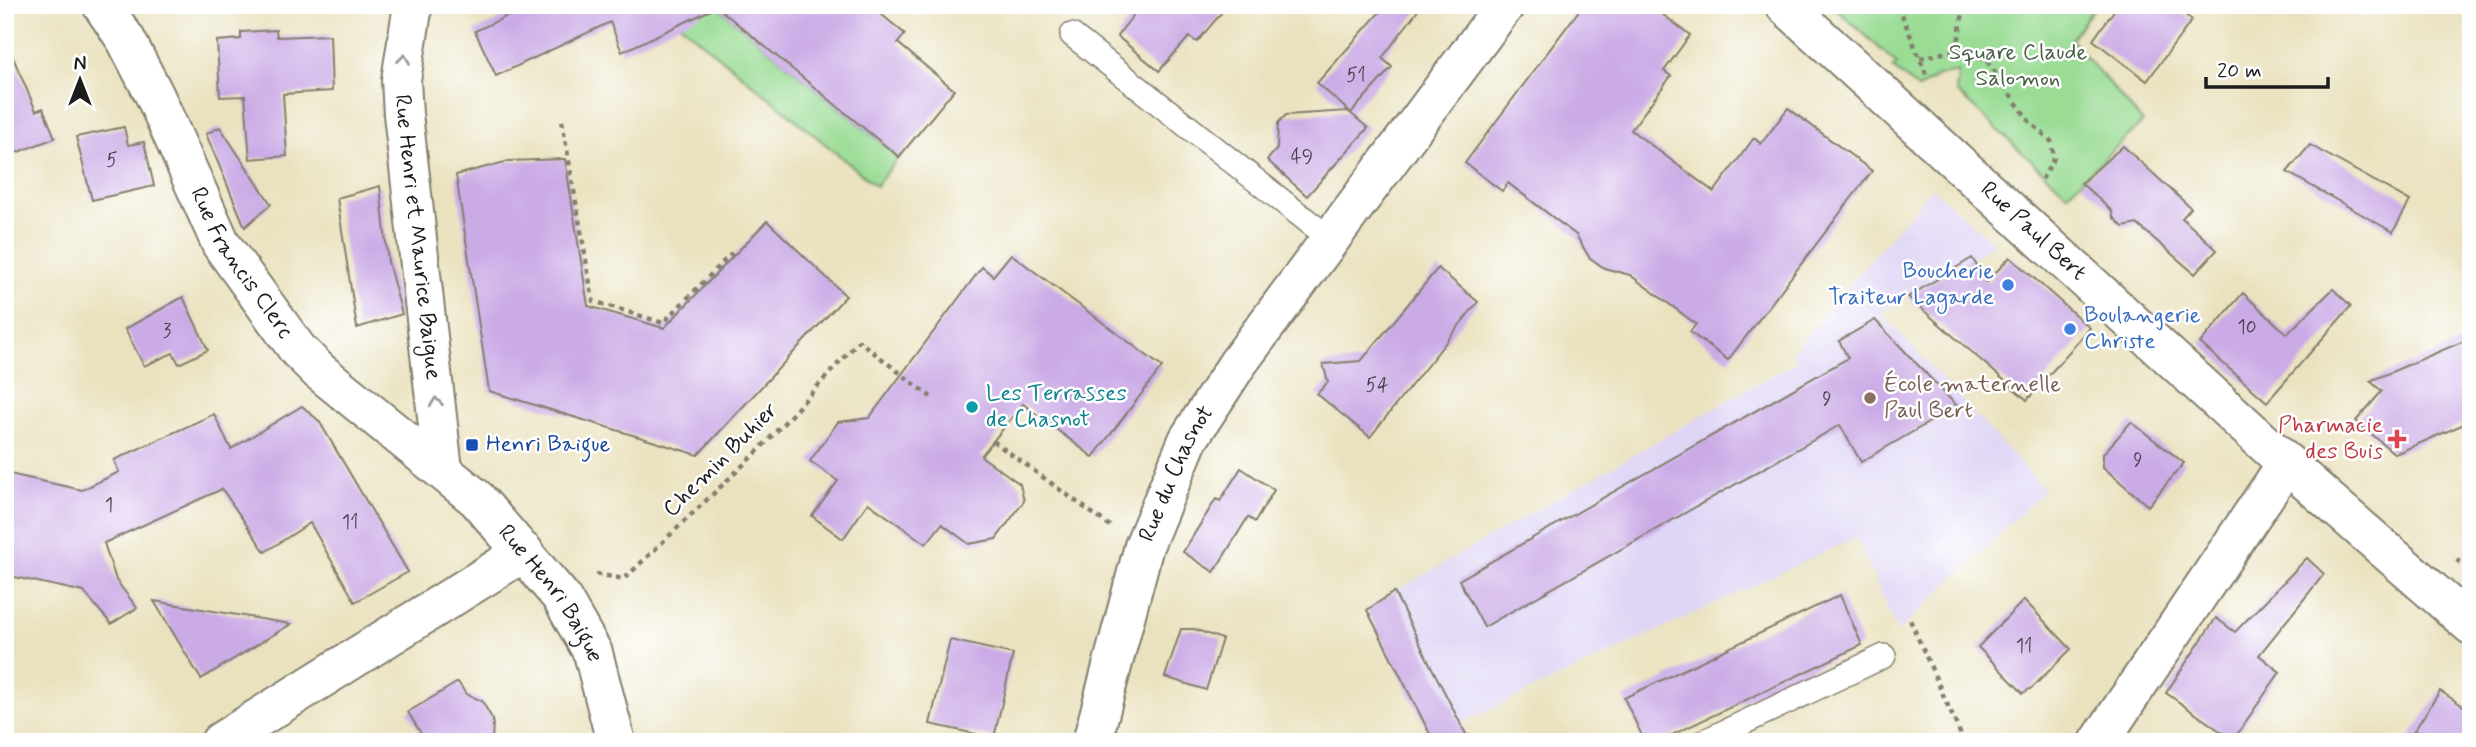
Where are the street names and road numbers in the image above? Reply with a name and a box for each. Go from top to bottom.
street label: Rue Henri et Maurice Baigue [387,94,448,381]
street label: Rue Paul Bert [1973,175,2093,288]
street label: Rue Francis Clerc [183,183,300,345]
street label: Chemin Buhier [657,396,785,524]
street label: Rue du Chasnot [1132,400,1221,547]
street label: Rue Henri Baigue [491,519,610,665]

